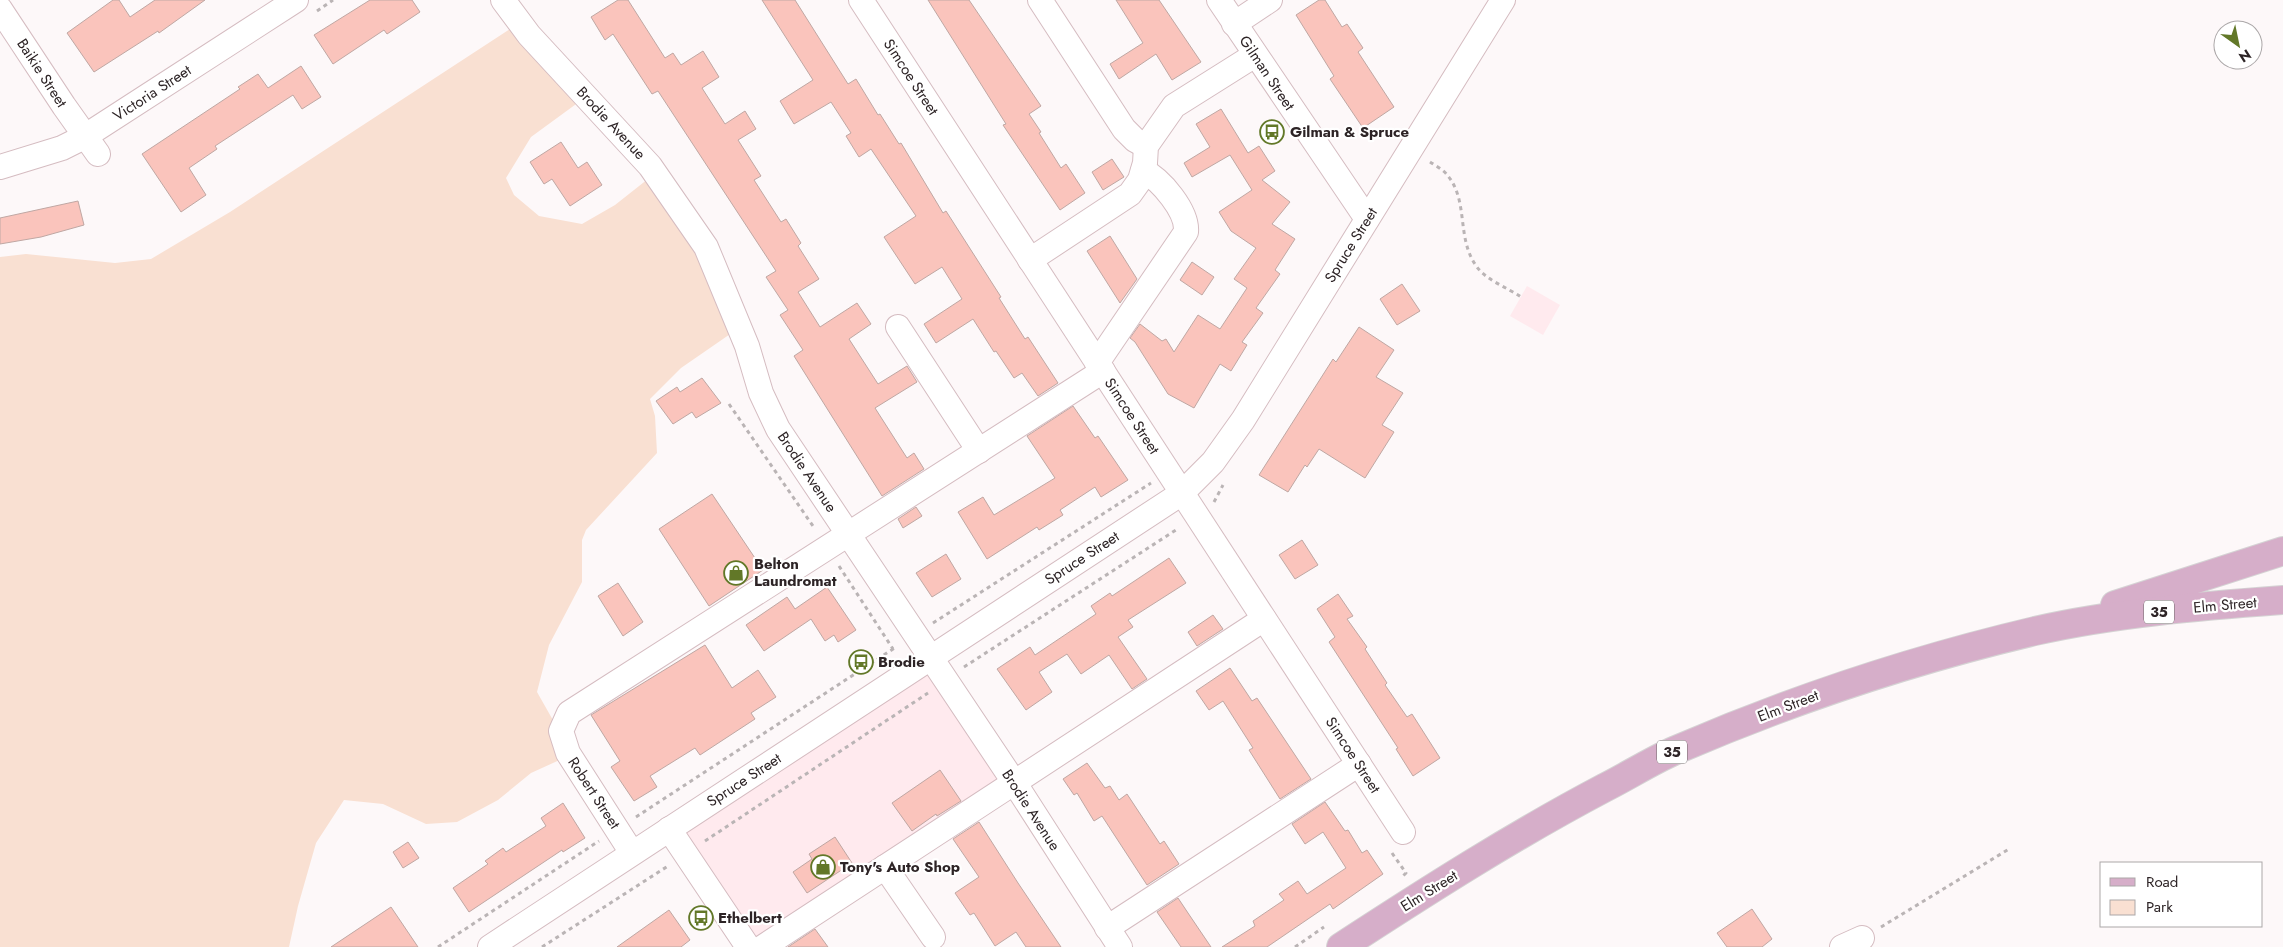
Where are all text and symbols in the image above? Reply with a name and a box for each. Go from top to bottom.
north arrow [2213,20,2263,70]
street label: Gilman Street [1234,31,1300,115]
street label: Baikie Street [12,34,73,112]
street label: Simcoe Street [878,34,944,120]
text: N [2235,44,2255,67]
street label: Victoria Street [109,59,196,127]
street label: Brodie Avenue [571,82,651,165]
bus stop icon: Gilman & Spruce [1259,119,1285,145]
place label: Gilman & Spruce [1290,121,1410,143]
street label: Spruce Street [1319,203,1383,287]
street label: Simcoe Street [1099,373,1165,459]
street label: Brodie Avenue [772,427,842,517]
street label: Spruce Street [1040,525,1124,590]
place label: Belton Laundromat [754,553,837,592]
shop icon: Belton Laundromat [723,560,749,586]
street label: Elm Street [2192,591,2258,619]
road number: 35 [2144,600,2174,624]
bus stop icon: Brodie [848,649,874,675]
place label: Brodie [878,651,925,673]
street label: Elm Street [1754,684,1822,728]
street label: Simcoe Street [1320,712,1386,798]
road number: 35 [1657,740,1687,764]
street label: Spruce Street [702,747,786,812]
street label: Robert Street [562,753,626,834]
street label: Brodie Avenue [996,765,1066,855]
shop icon: Tony's Auto Shop [810,854,836,880]
place label: Tony's Auto Shop [840,856,960,878]
legend [2100,862,2263,927]
street label: Elm Street [1396,865,1462,917]
text: Road [2146,871,2178,893]
text: Park [2146,896,2173,918]
bus stop icon: Ethelbert [688,905,714,931]
place label: Ethelbert [718,907,782,929]

